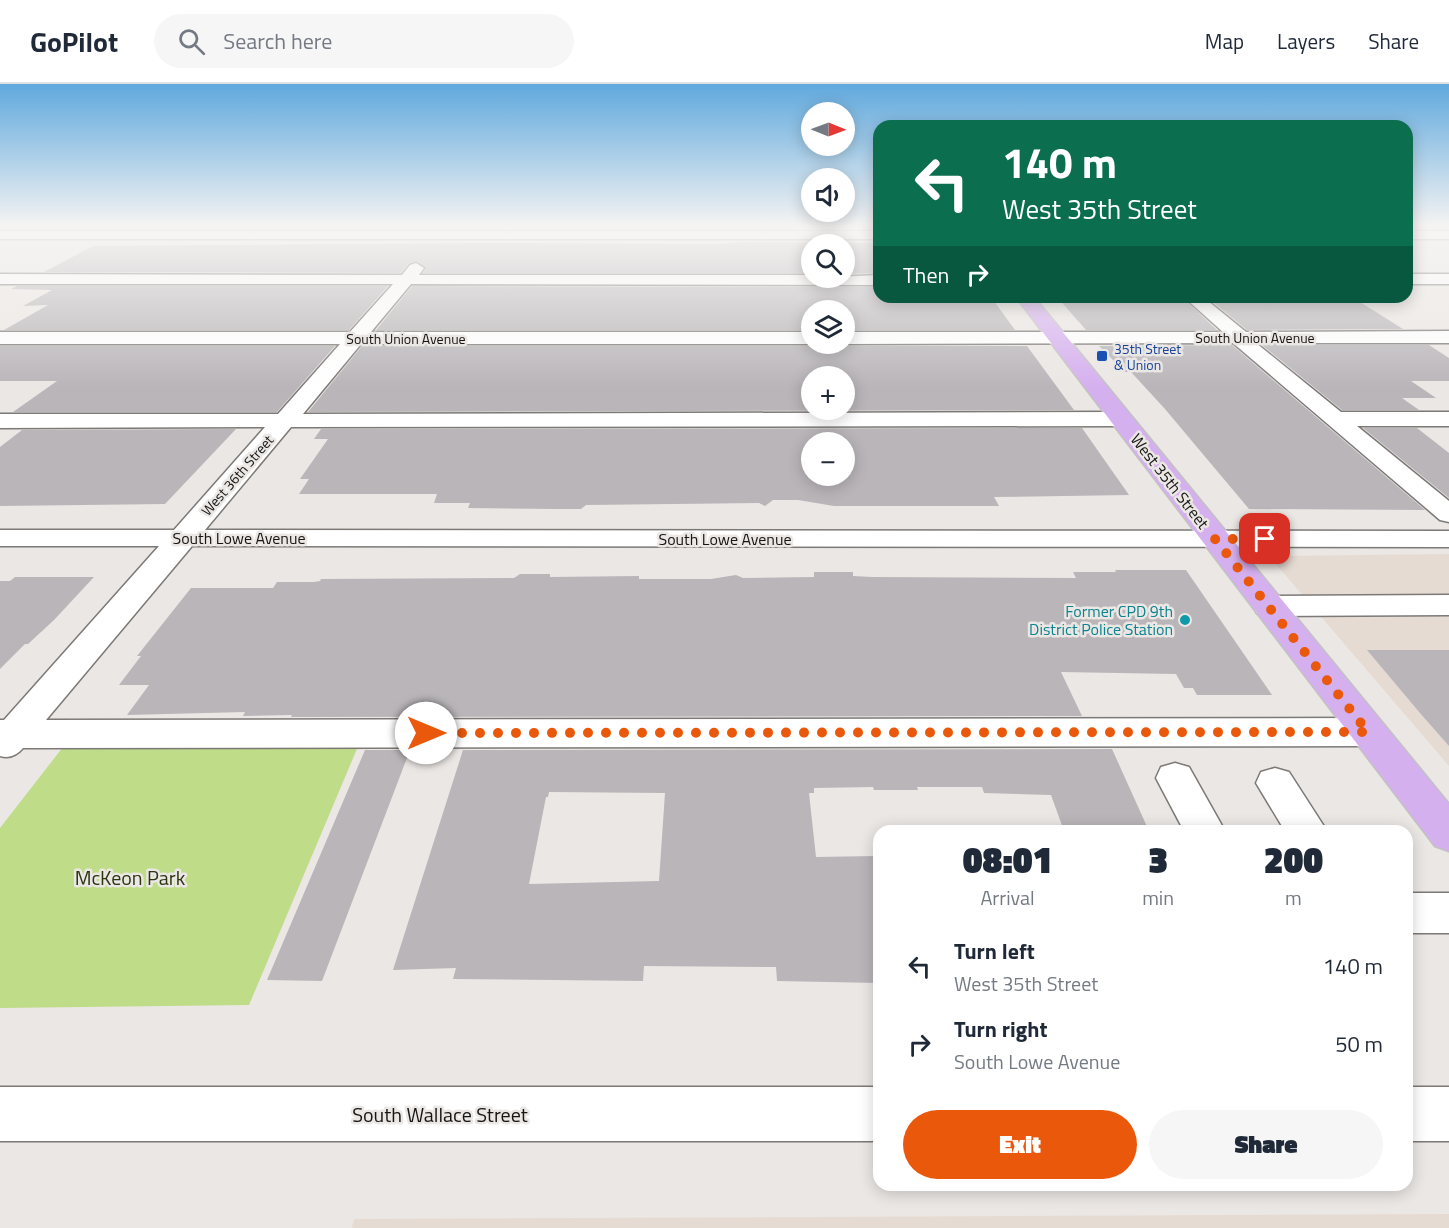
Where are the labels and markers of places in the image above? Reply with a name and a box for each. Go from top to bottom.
place label: 35th Street & Union [1114,338,1181,375]
marker: 35th Street & Union [1095,349,1109,363]
pin [1239,513,1290,564]
place label: Former CPD 9th District Police Station [1029,599,1173,641]
marker: Former CPD 9th District Police Station [1178,613,1192,627]

